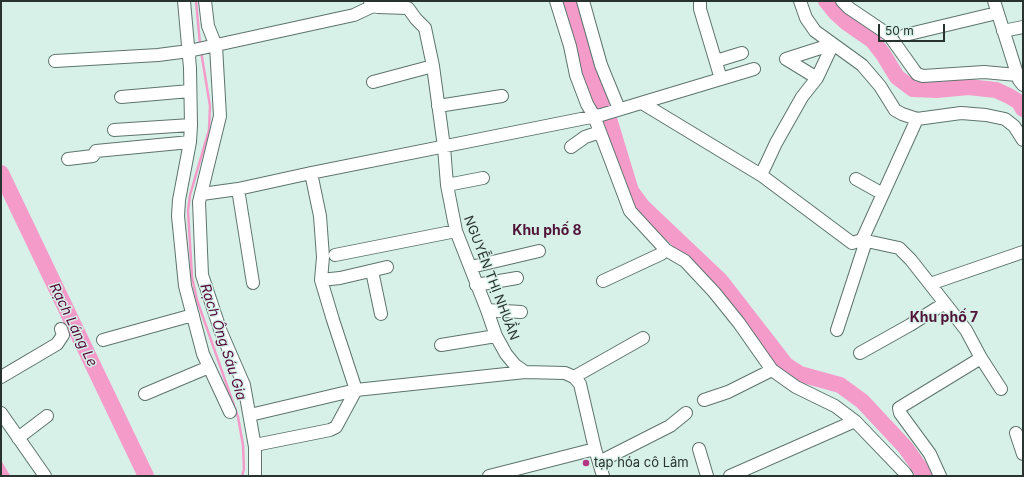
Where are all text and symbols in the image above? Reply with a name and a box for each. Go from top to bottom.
scale bar [880,16,947,42]
text: 50 m [885,23,914,38]
street label: NGUYỄN THỊ NHUẦN [460,214,522,342]
district label: Khu phố 8 [512,223,582,239]
water label: Rạch Láng Le [45,280,101,370]
water label: Rạch Ông Sáu Gia [196,282,250,402]
district label: Khu phố 7 [910,310,978,326]
place label: tạp hóa cô Lâm [594,455,689,471]
marker: tạp hóa cô Lâm [581,458,591,468]

